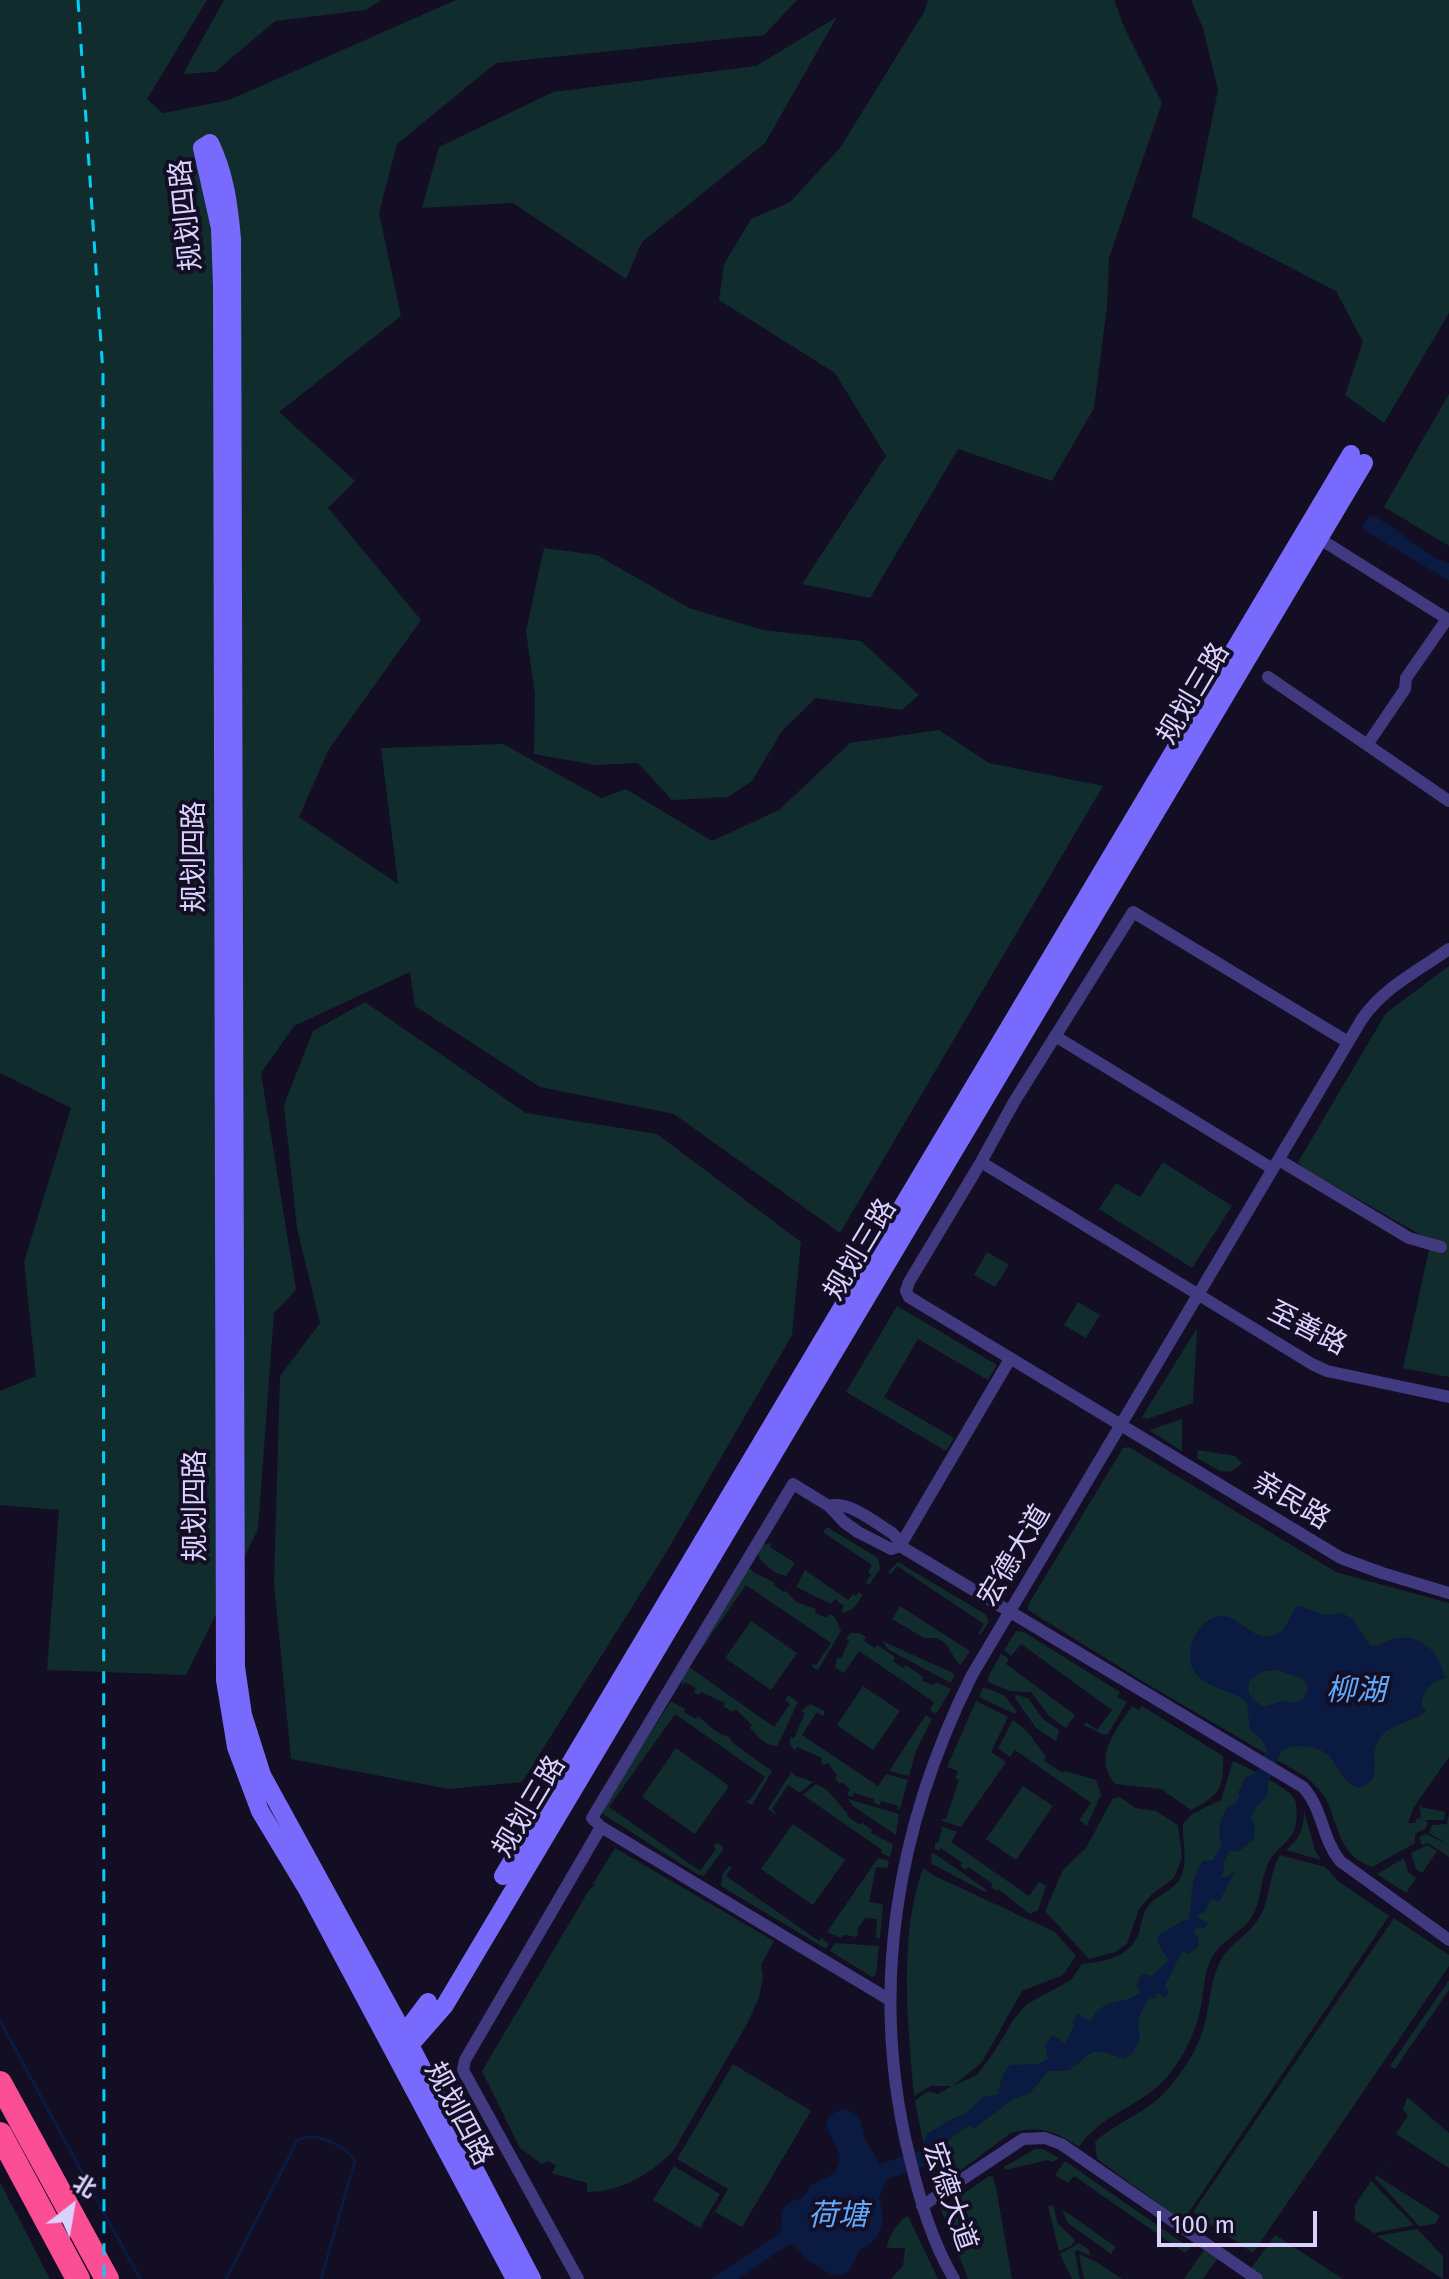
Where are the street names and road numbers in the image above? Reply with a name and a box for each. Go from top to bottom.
street label: 规划四路 [164,158,210,272]
street label: 规划三路 [1151,637,1237,751]
street label: 规划四路 [178,801,212,913]
street label: 规划三路 [818,1193,904,1307]
street label: 至善路 [1262,1295,1352,1363]
street label: 规划四路 [179,1450,213,1562]
street label: 亲民路 [1246,1465,1336,1537]
street label: 宏德大道 [972,1499,1058,1613]
street label: 规划三路 [487,1750,573,1864]
street label: 规划四路 [417,2057,499,2171]
street label: 宏德大道 [915,2139,983,2255]

